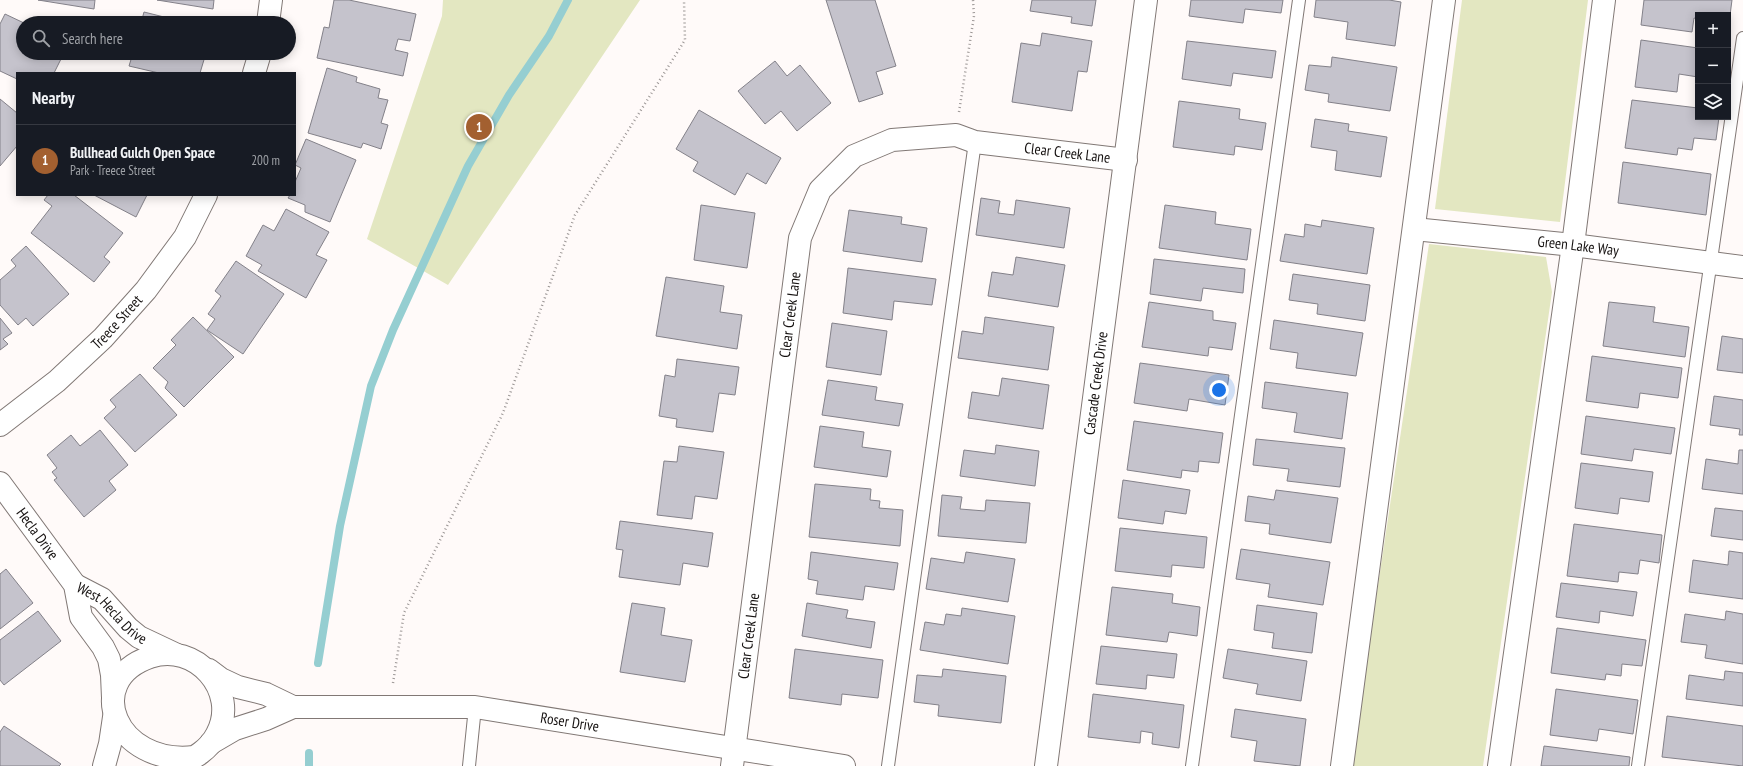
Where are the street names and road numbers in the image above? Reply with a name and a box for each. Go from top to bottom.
street label: Clear Creek Lane [1023,138,1111,167]
street label: Green Lake Way [1537,231,1620,260]
street label: Clear Creek Lane [775,271,805,359]
street label: Treece Street [87,291,146,353]
street label: Cascade Creek Drive [1079,330,1112,436]
street label: Hecla Drive [12,504,63,563]
street label: West Hecla Drive [74,578,150,648]
street label: Clear Creek Lane [733,592,763,680]
street label: Roser Drive [539,708,601,736]

